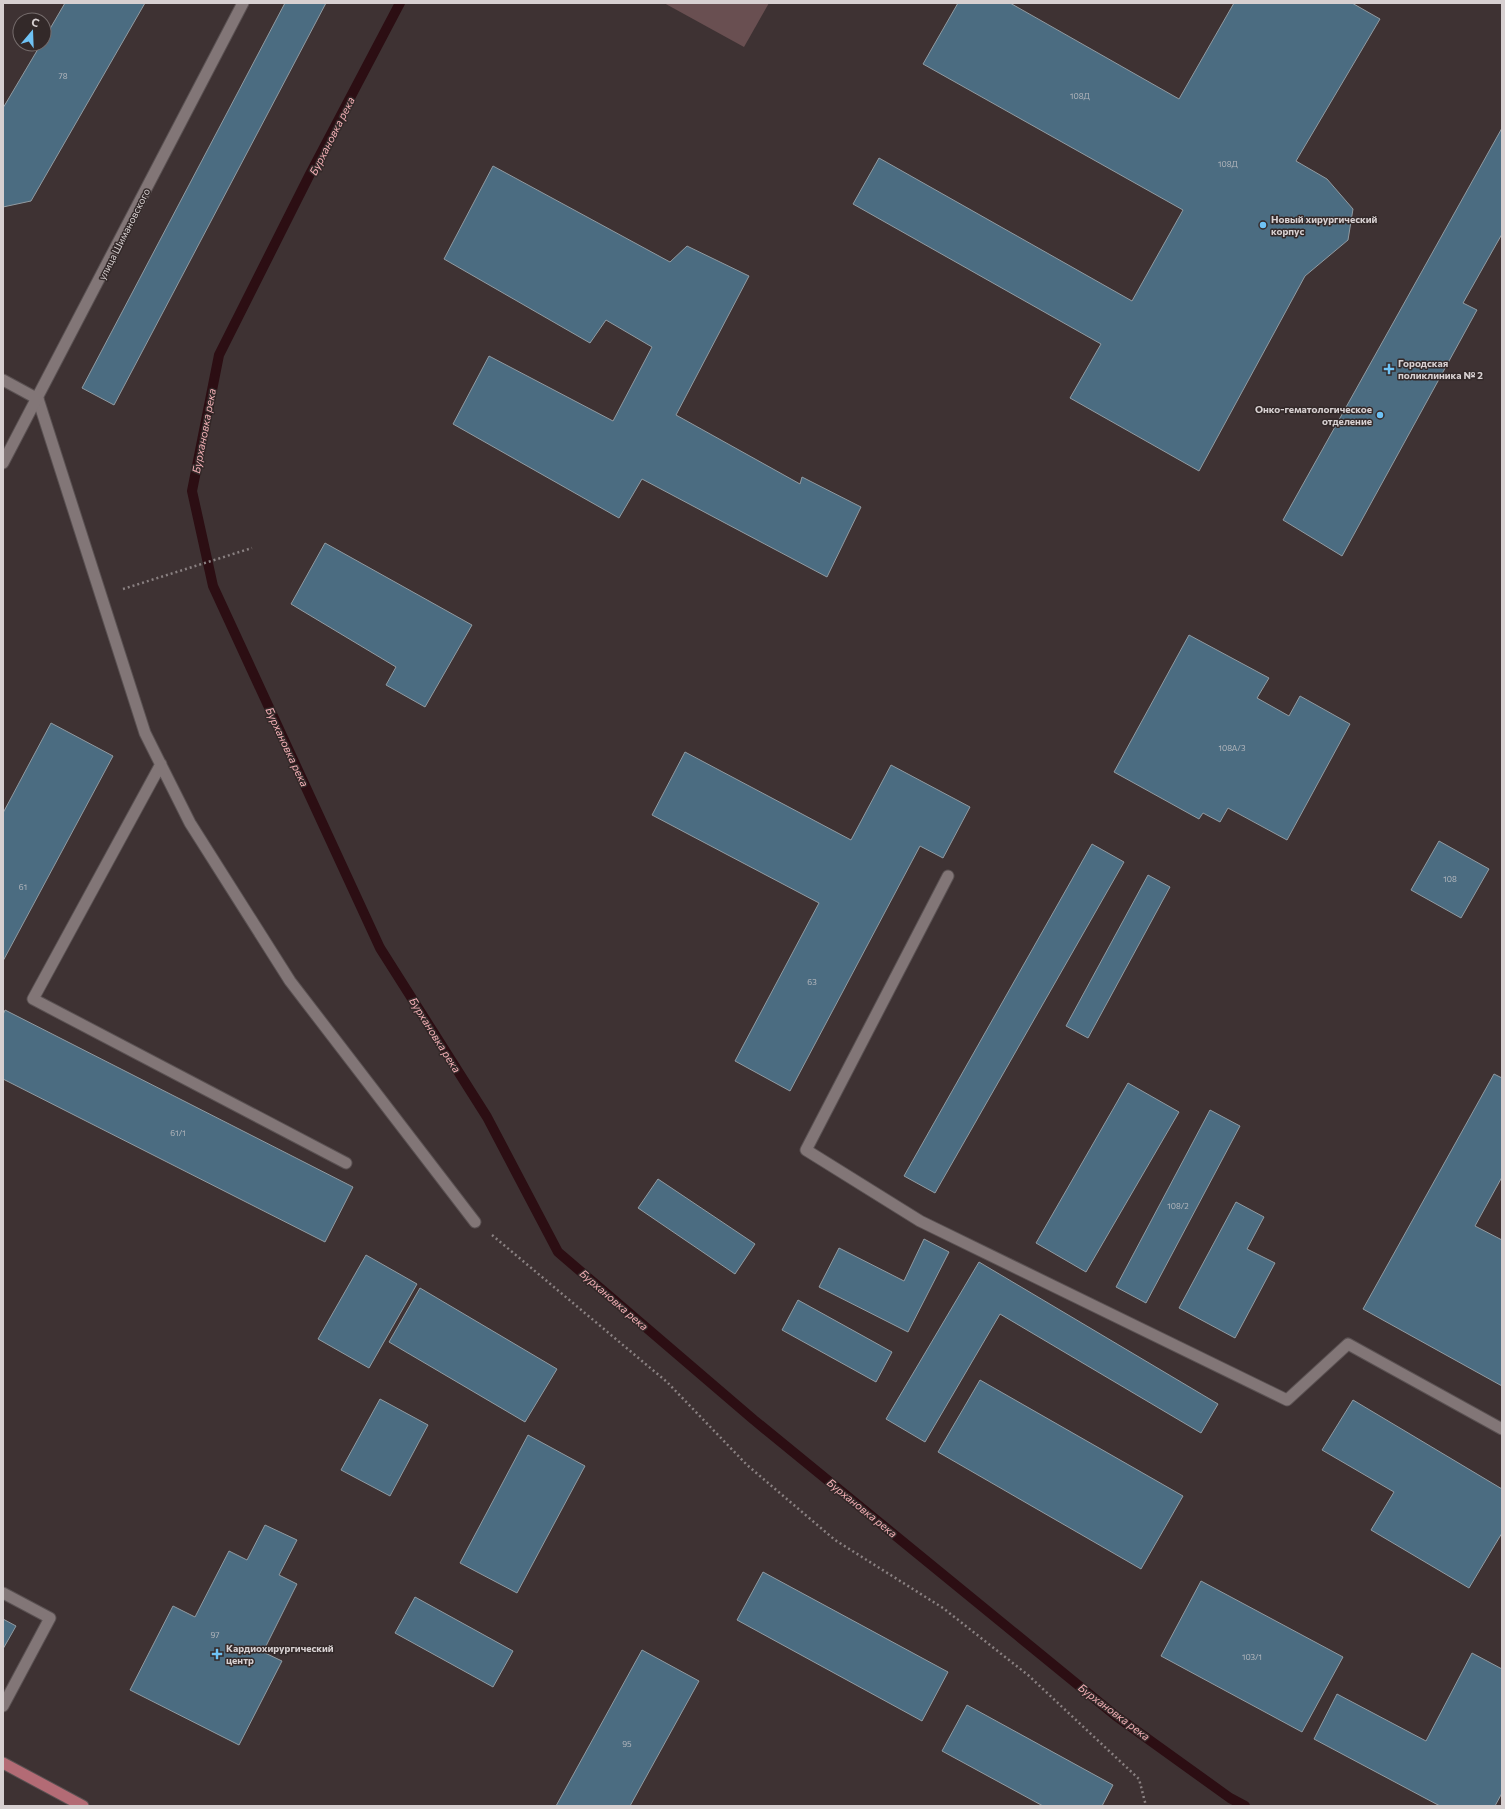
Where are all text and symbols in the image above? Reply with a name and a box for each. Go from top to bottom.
north arrow [12,12,52,52]
text: С [30,15,42,30]
house number: 78 [58,71,68,81]
house number: 108Д [1070,91,1091,101]
water label: Бурхановка река [306,94,357,177]
house number: 108Д [1218,159,1239,169]
street label: улица Шимановского [96,186,152,282]
place label: Новый хирургический корпус [1271,213,1378,237]
marker: Новый хирургический корпус [1258,220,1268,230]
place label: Городская поликлиника № 2 [1398,357,1483,381]
marker: Городская поликлиника № 2 [1383,363,1395,375]
water label: Бурхановка река [189,387,218,474]
place label: Онко-гематологическое отделение [1255,403,1372,427]
marker: Онко-гематологическое отделение [1375,410,1385,420]
water label: Бурхановка река [263,705,312,789]
house number: 108А/3 [1219,743,1246,753]
house number: 108 [1443,874,1457,884]
house number: 61 [19,882,27,892]
house number: 63 [807,977,817,987]
water label: Бурхановка река [407,995,464,1075]
house number: 61/1 [170,1128,186,1138]
house number: 108/2 [1167,1201,1189,1211]
water label: Бурхановка река [578,1266,651,1333]
water label: Бурхановка река [825,1475,900,1540]
house number: 97 [210,1630,220,1640]
place label: Кардиохирургический центр [226,1642,334,1666]
marker: Кардиохирургический центр [211,1648,223,1660]
house number: 103/1 [1242,1652,1262,1662]
water label: Бурхановка река [1076,1680,1153,1743]
house number: 95 [622,1739,632,1749]

